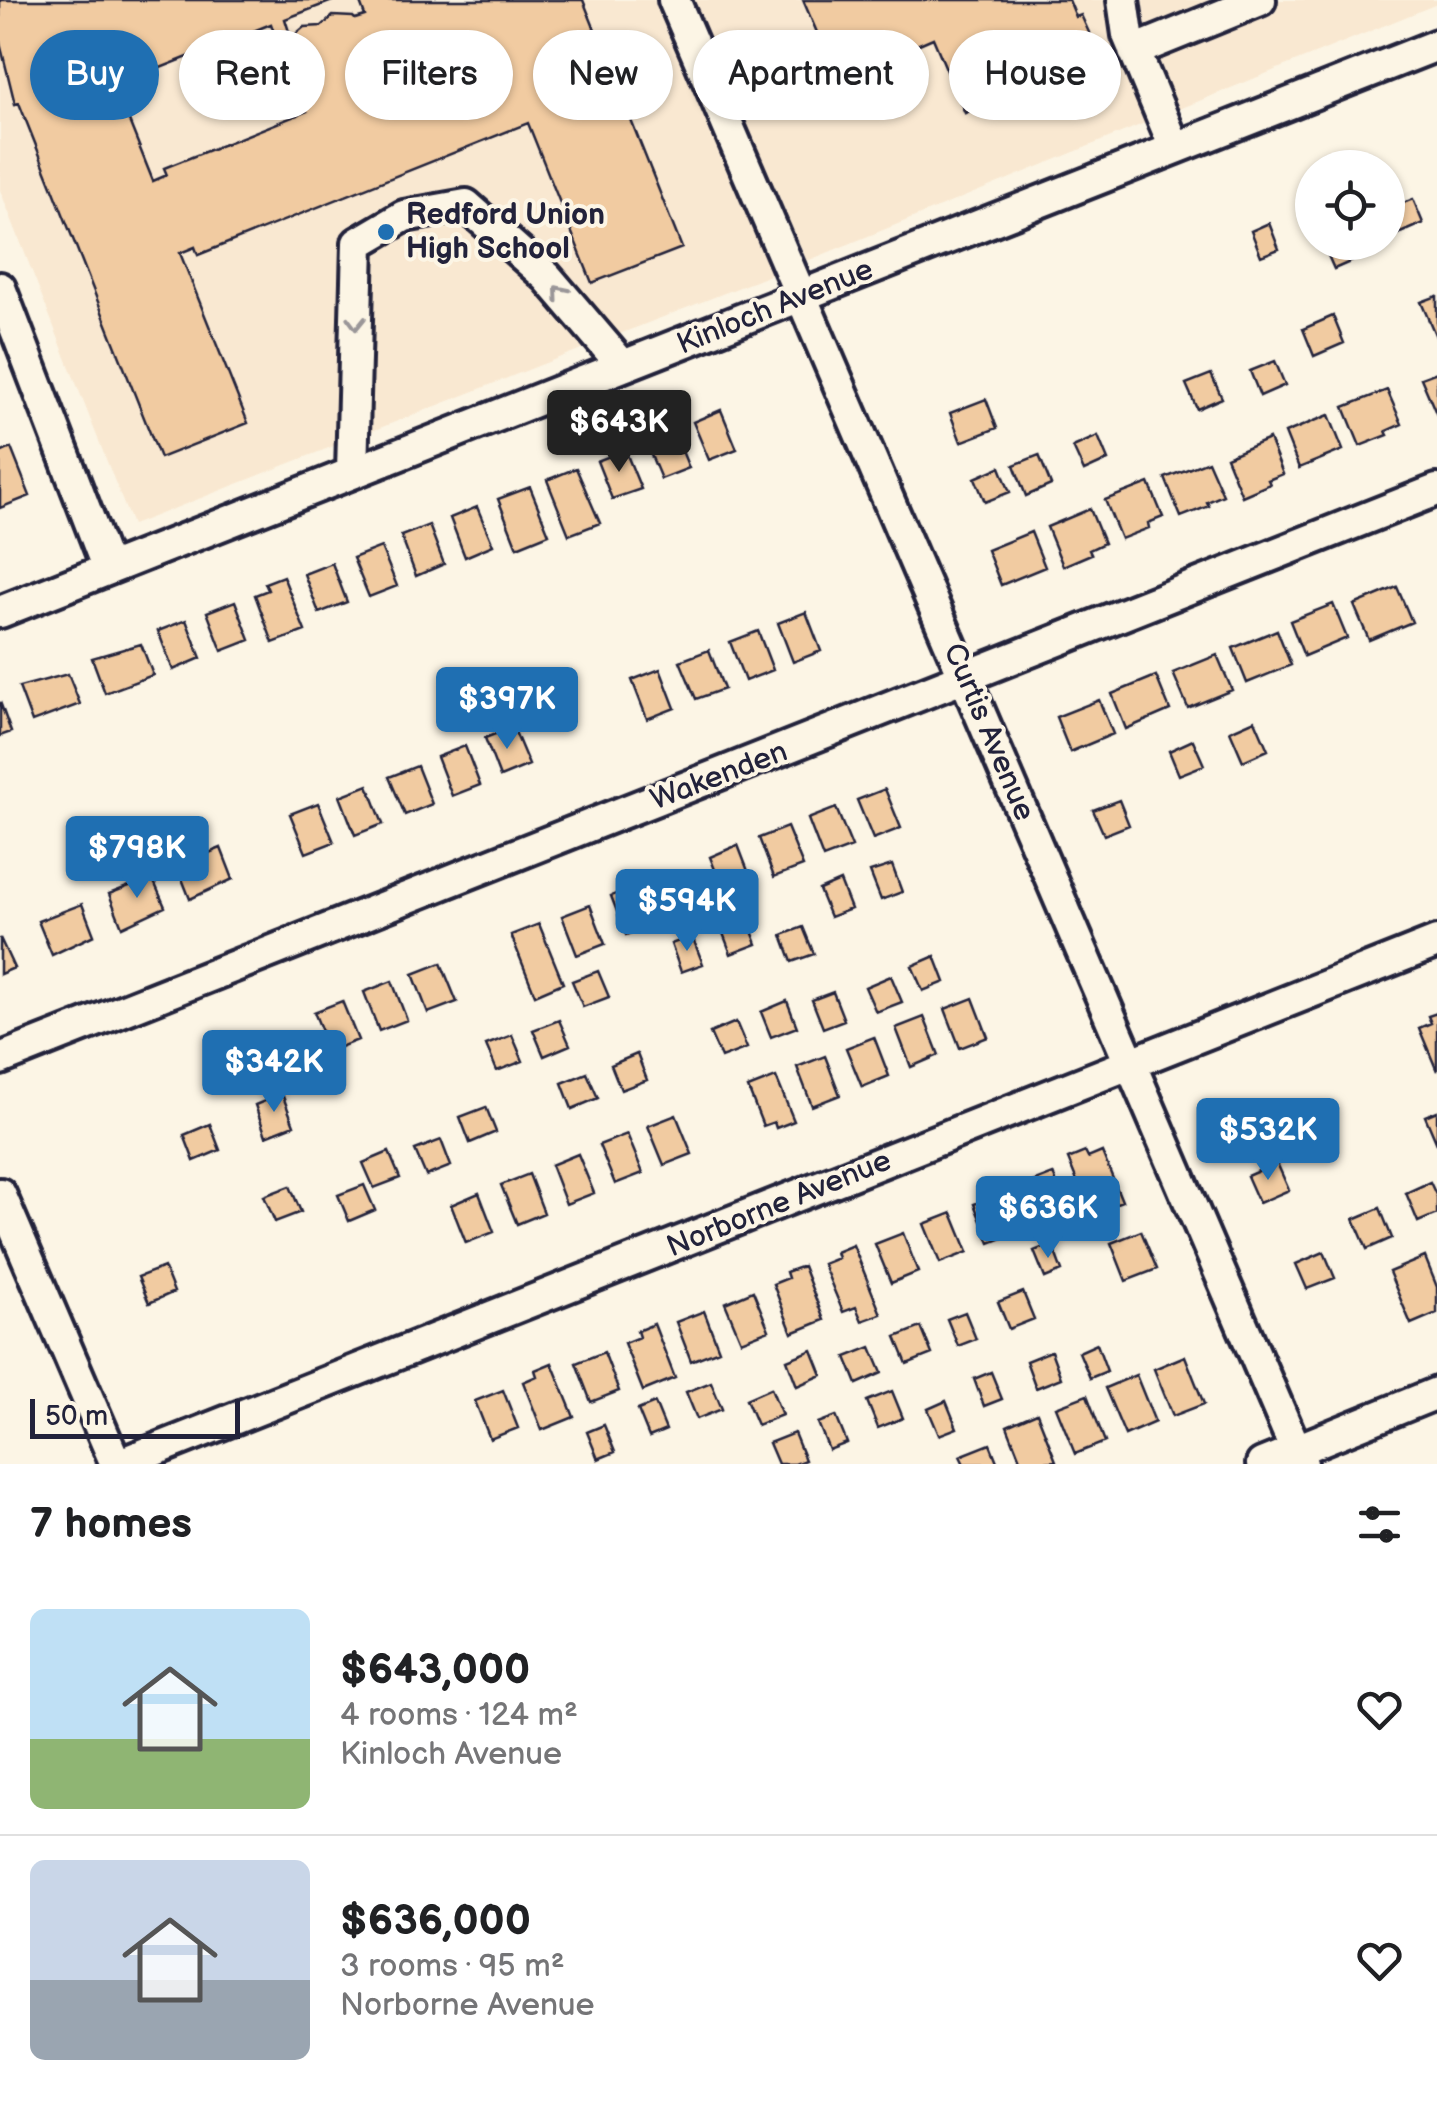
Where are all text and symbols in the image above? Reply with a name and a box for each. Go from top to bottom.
chip: Buy [30,30,159,120]
chip: Rent [179,30,325,120]
chip: Filters [345,30,513,120]
chip: New [533,30,673,120]
chip: Apartment [693,30,929,120]
chip: House [949,30,1121,120]
map controls [1295,150,1405,260]
button: locate [1295,150,1405,260]
place label: Redford Union High School [406,197,605,267]
marker: Redford Union High School [375,221,397,243]
street label: Kinloch Avenue [672,251,878,363]
one-way arrow [554,286,572,304]
one-way arrow [346,315,367,331]
pin: $643K [549,390,689,475]
text: $643K [569,403,669,442]
street label: Curtis Avenue [935,638,1043,826]
pin: $397K [437,667,577,752]
text: $397K [458,680,556,719]
street label: Wakenden [646,733,792,819]
pin: $798K [67,816,207,901]
text: $798K [88,829,186,868]
pin: $594K [617,869,757,954]
text: $594K [638,882,736,921]
pin: $342K [204,1030,344,1115]
text: $342K [224,1043,324,1082]
pin: $532K [1198,1098,1338,1183]
text: $532K [1218,1111,1318,1150]
street label: Norborne Avenue [662,1143,896,1265]
pin: $636K [978,1176,1118,1261]
text: $636K [998,1189,1098,1228]
scale bar [30,1394,240,1438]
text: 50 m [45,1400,108,1433]
icon: filters [1352,1497,1407,1552]
text: 7 homes [30,1499,192,1550]
text: $643,000 [340,1645,530,1696]
icon: home [110,1649,230,1769]
icon: heart [1352,1682,1407,1737]
text: 4 rooms · 124 m² [340,1696,578,1735]
text: Kinloch Avenue [340,1735,562,1774]
text: $636,000 [340,1896,531,1947]
icon: home [110,1900,230,2020]
icon: heart [1352,1933,1407,1988]
text: 3 rooms · 95 m² [340,1947,565,1986]
text: Norborne Avenue [340,1986,595,2025]

